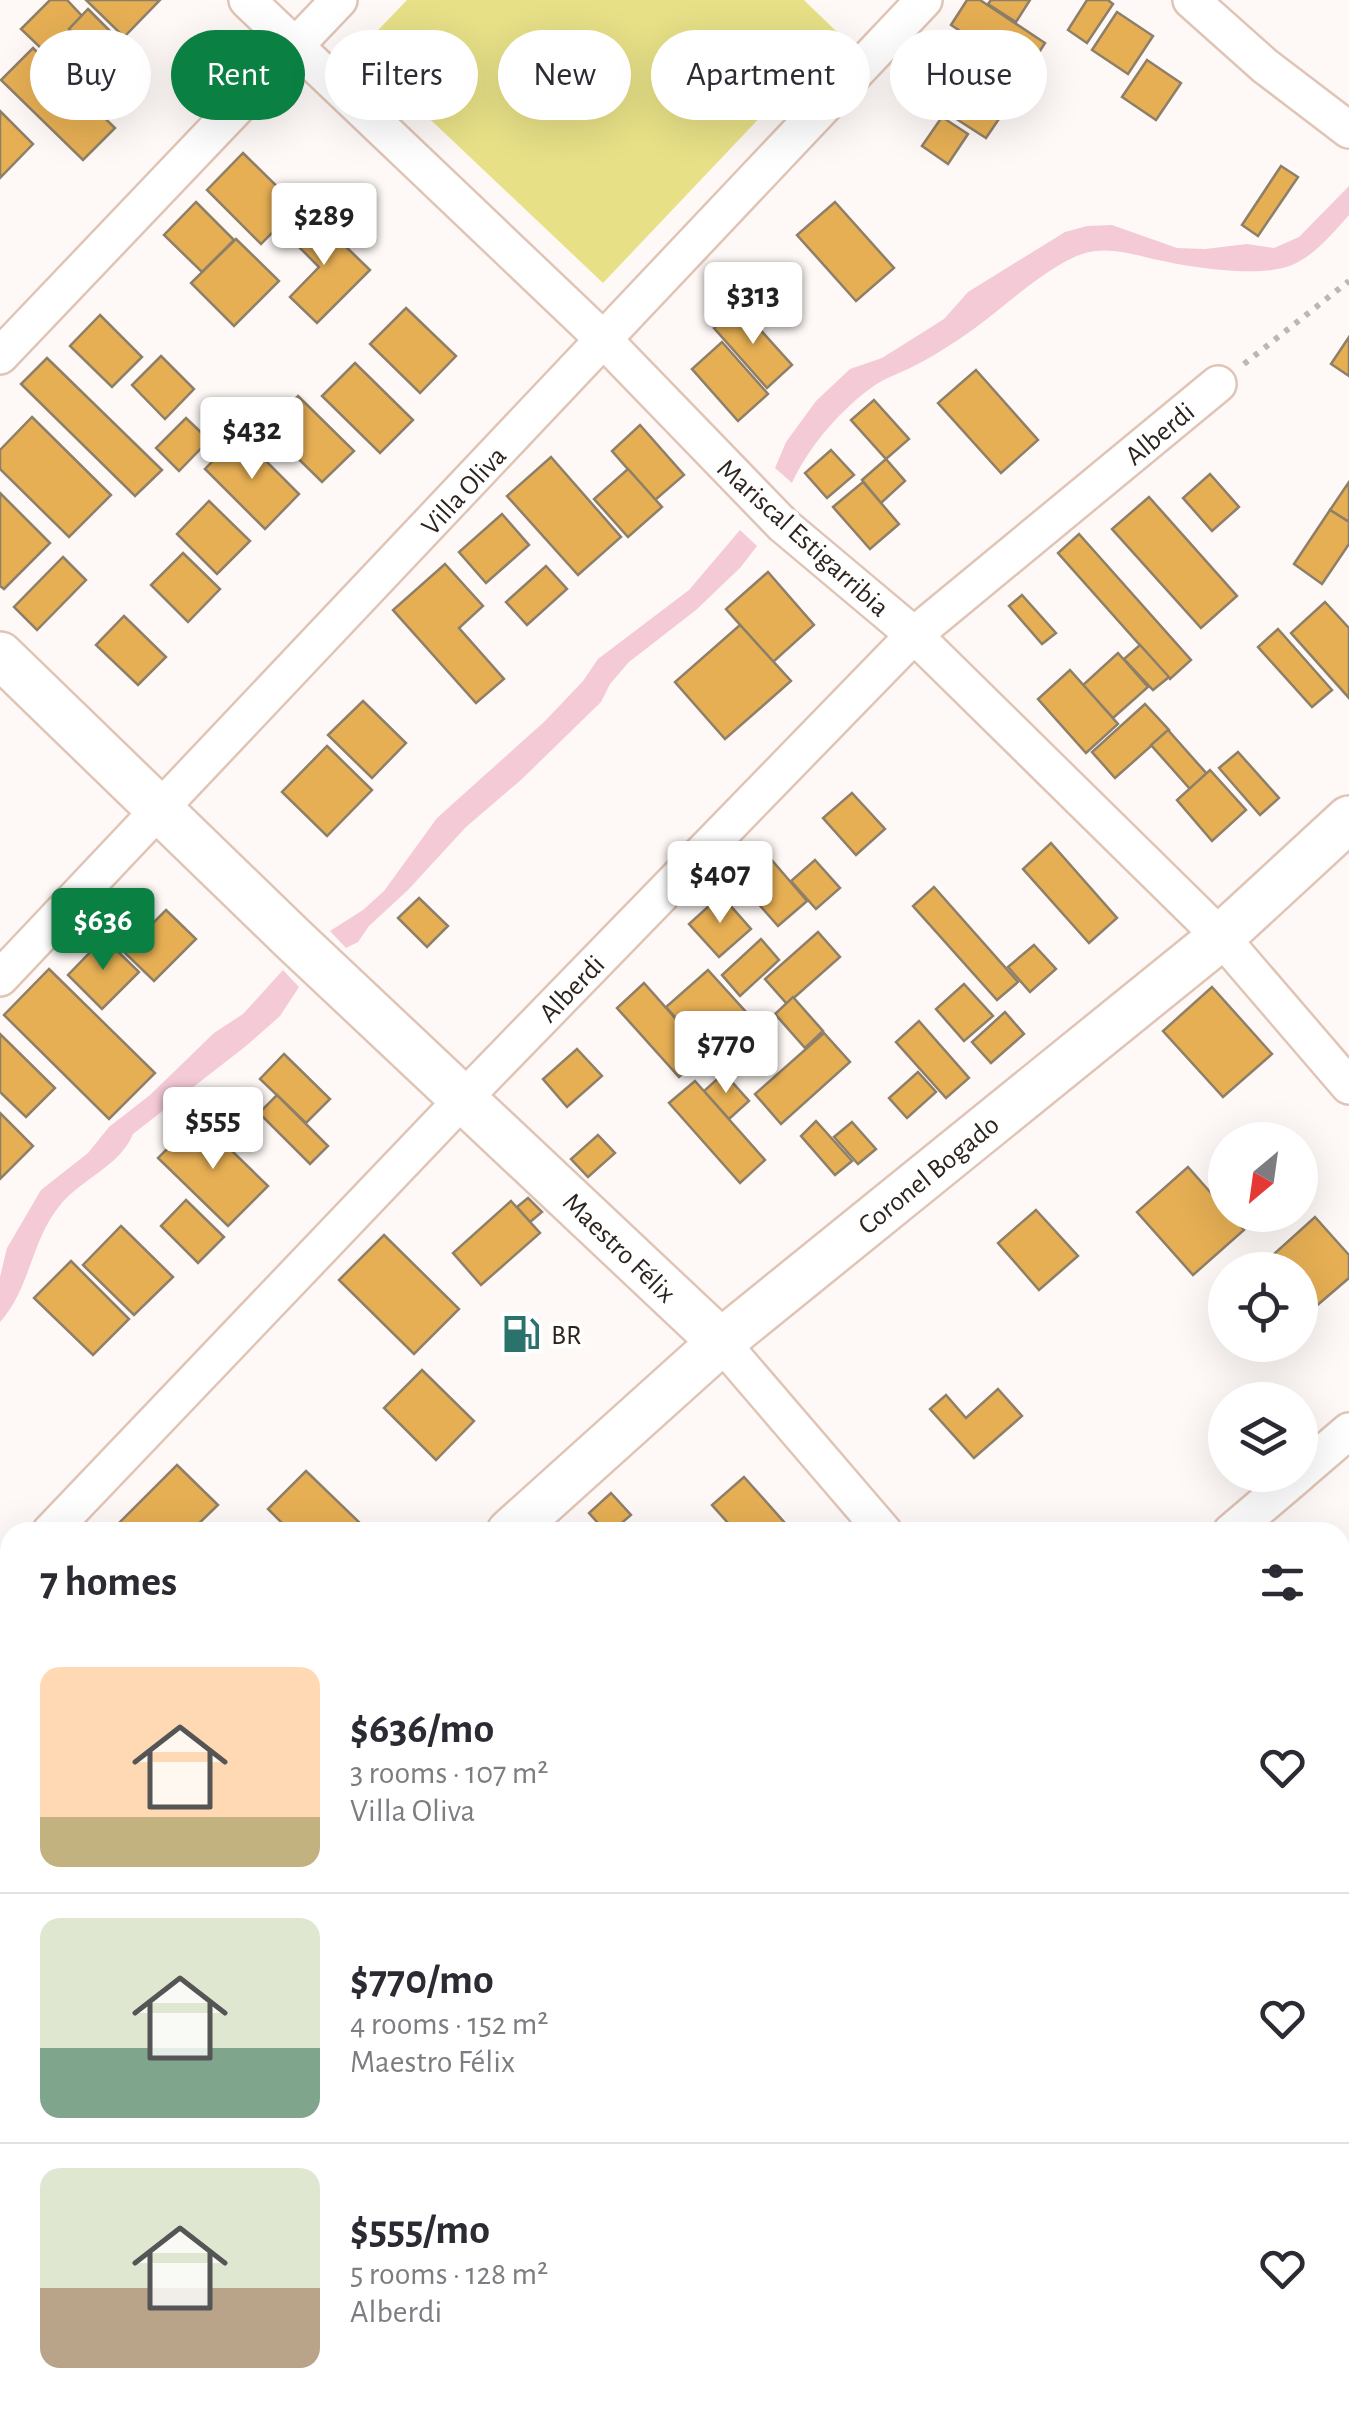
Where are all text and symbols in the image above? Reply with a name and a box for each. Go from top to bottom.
chip: Buy [30,30,151,120]
chip: Rent [171,30,305,120]
chip: Filters [325,30,478,120]
chip: New [498,30,631,120]
chip: Apartment [651,30,870,120]
chip: House [890,30,1047,120]
pin: $289 [265,183,383,268]
text: $289 [294,199,354,231]
pin: $313 [694,262,812,347]
text: $313 [726,278,780,310]
pin: $432 [193,397,311,482]
street label: Alberdi [1120,398,1200,471]
text: $432 [222,413,282,445]
street label: Villa Oliva [417,442,512,541]
street label: Mariscal Estigarribia [712,454,894,623]
pin: $407 [661,841,779,926]
text: $407 [690,857,751,889]
pin: $636 [44,888,162,973]
text: $636 [73,904,133,936]
street label: Alberdi [534,951,611,1028]
pin: $770 [667,1011,785,1096]
text: $770 [697,1027,755,1059]
pin: $555 [154,1087,272,1172]
text: $555 [185,1103,241,1135]
street label: Coronel Bogado [854,1111,1005,1240]
north arrow [1208,1122,1318,1232]
map controls [1208,1122,1318,1492]
street label: Maestro Félix [557,1188,680,1309]
button: locate [1208,1252,1318,1362]
fuel station icon: BR [500,1313,542,1355]
place label: BR [551,1322,582,1350]
button: layers [1208,1382,1318,1492]
icon: filters [1255,1555,1310,1610]
text: 7 homes [40,1561,177,1603]
icon: home [120,1707,240,1827]
text: $636/mo [350,1708,494,1750]
icon: heart [1255,1740,1310,1795]
text: 3 rooms · 107 m² [350,1757,549,1789]
text: Villa Oliva [350,1795,475,1827]
icon: home [120,1958,240,2078]
text: $770/mo [350,1959,494,2001]
icon: heart [1255,1991,1310,2046]
text: 4 rooms · 152 m² [350,2008,548,2040]
text: Maestro Félix [350,2046,515,2078]
icon: home [120,2208,240,2328]
text: $555/mo [350,2209,490,2251]
icon: heart [1255,2241,1310,2296]
text: 5 rooms · 128 m² [350,2258,548,2290]
text: Alberdi [350,2296,442,2328]

